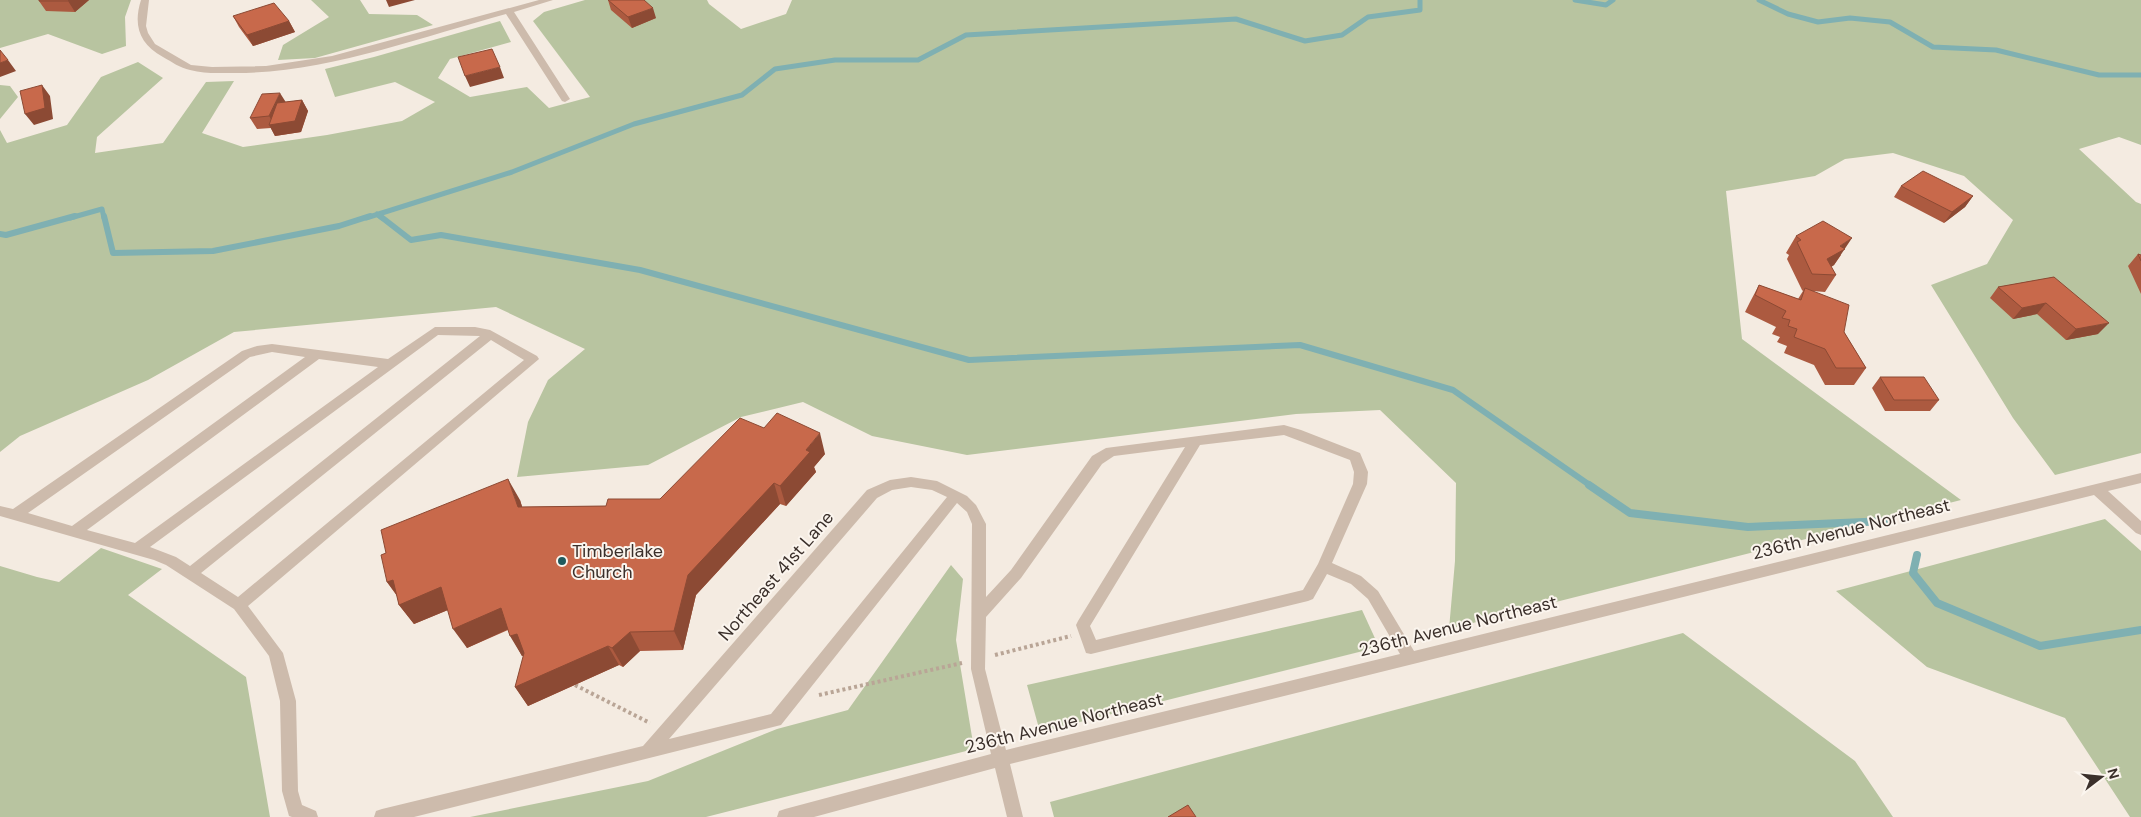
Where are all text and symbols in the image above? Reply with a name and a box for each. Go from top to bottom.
street label: 236th Avenue Northeast [1749,493,1953,565]
street label: Northeast 41st Lane [713,506,839,646]
place label: Timberlake Church [572,539,663,584]
marker: Timberlake Church [556,555,568,567]
street label: 236th Avenue Northeast [1356,590,1560,662]
street label: 236th Avenue Northeast [962,687,1166,759]
north arrow [2076,752,2126,802]
text: N [2103,766,2124,781]

